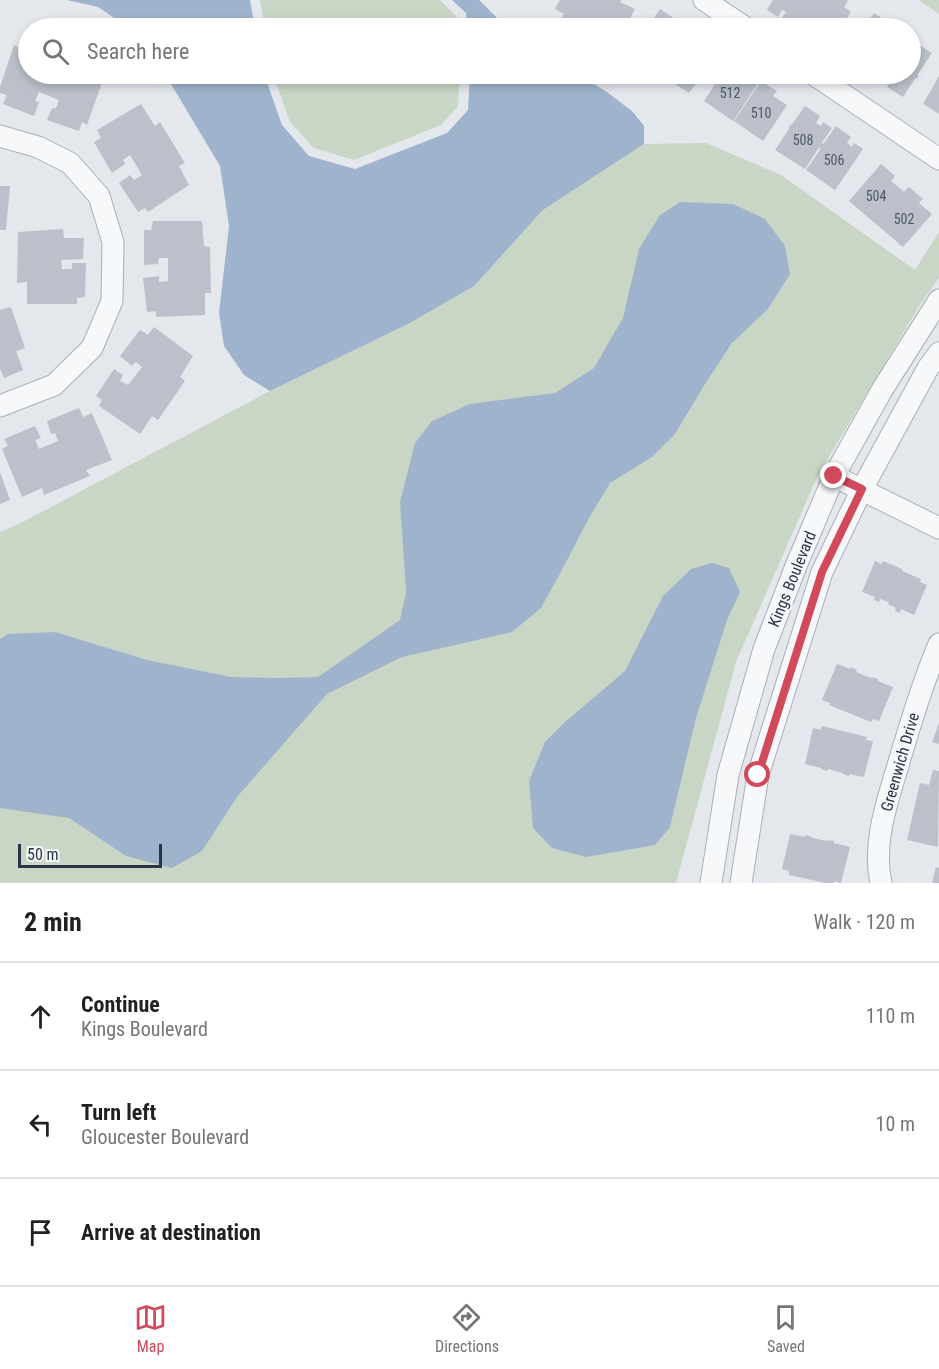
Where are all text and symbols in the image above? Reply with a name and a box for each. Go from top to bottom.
search box [18,18,921,84]
icon: search [39,35,72,68]
text: Search here [87,39,189,64]
house number: 512 [720,85,740,101]
house number: 510 [751,105,771,121]
house number: 508 [793,132,813,148]
house number: 506 [824,152,844,168]
house number: 504 [866,188,886,204]
house number: 502 [894,211,914,227]
route end [820,462,846,488]
street label: Kings Boulevard [764,528,820,630]
street label: Greenwich Drive [877,710,923,814]
route start [744,761,770,787]
scale bar [18,841,162,868]
text: 50 m [27,845,59,864]
text: 2 min [24,907,82,937]
text: Walk · 120 m [814,910,915,934]
text: Continue [81,992,160,1017]
icon: ahead [24,1000,57,1033]
text: 110 m [866,1004,915,1028]
text: Kings Boulevard [81,1017,208,1041]
text: Turn left [81,1100,156,1125]
icon: left [24,1108,57,1141]
text: 10 m [876,1112,915,1136]
text: Gloucester Boulevard [81,1125,249,1149]
icon: arrive [24,1216,57,1249]
text: Arrive at destination [81,1220,261,1245]
tab: Map [134,1301,167,1356]
tab: Directions [435,1301,499,1356]
tab: Saved [767,1301,805,1356]

